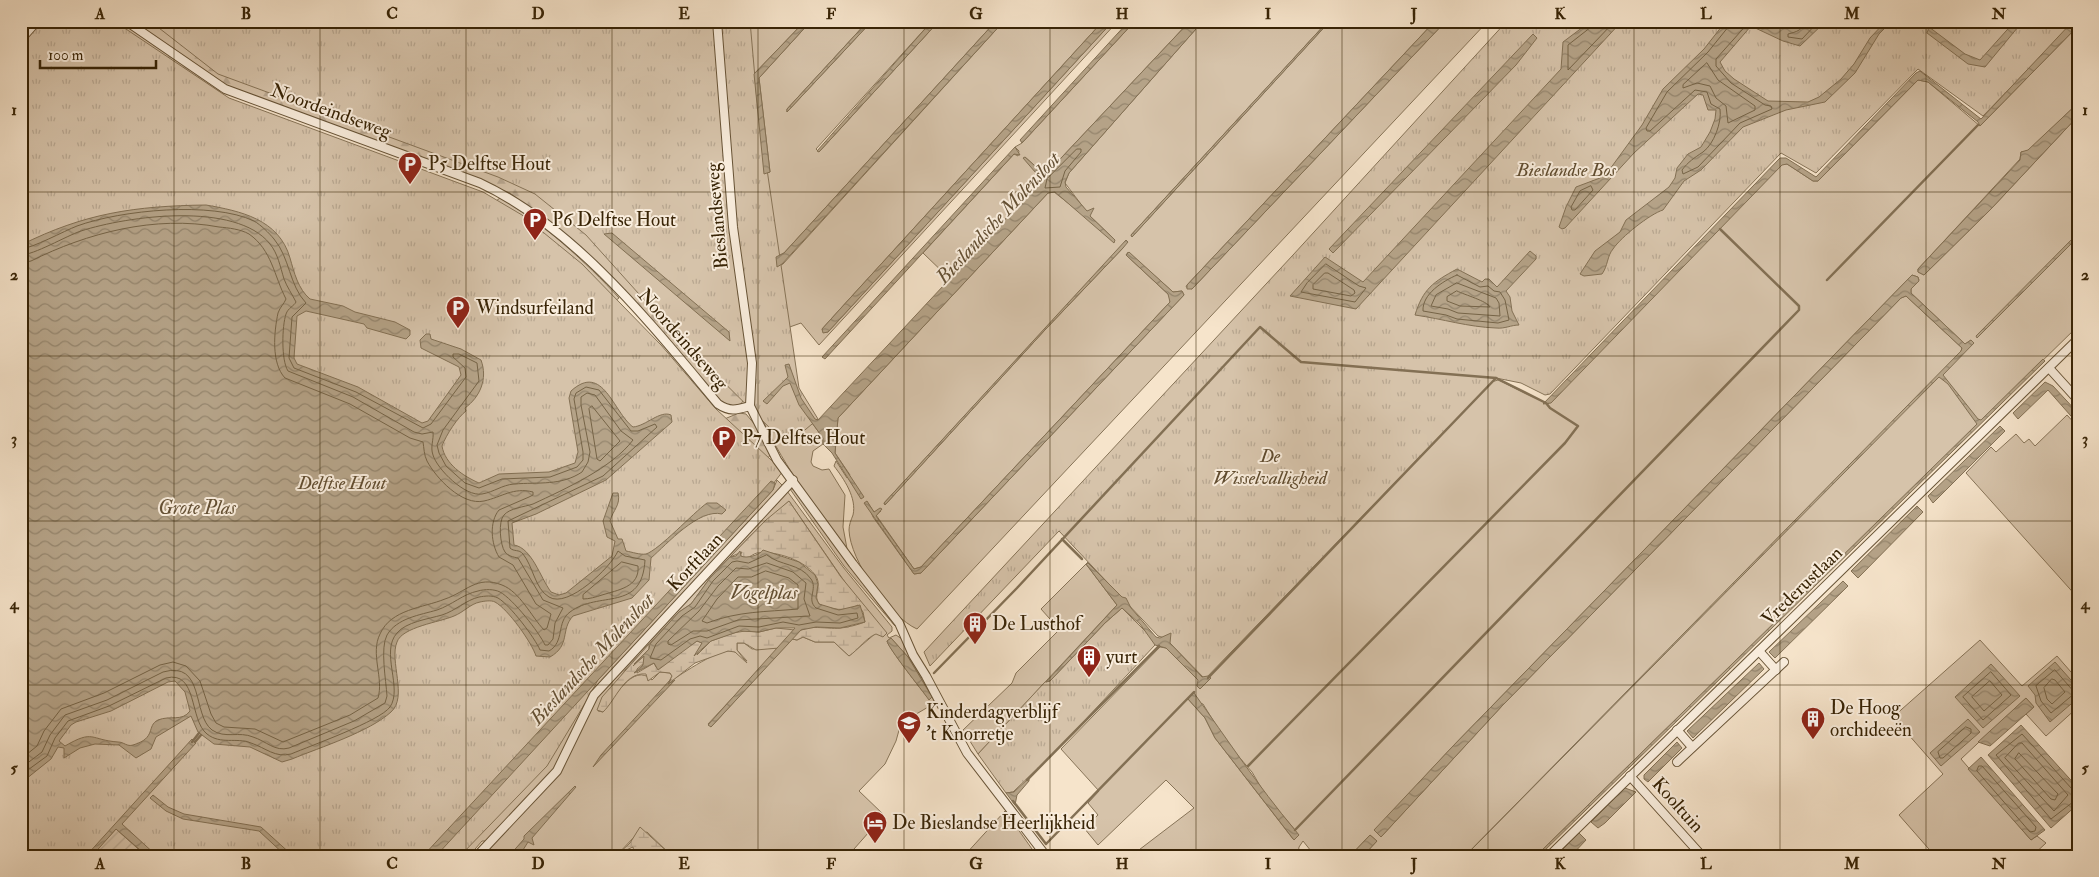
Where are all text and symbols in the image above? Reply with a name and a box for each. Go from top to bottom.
text: A [94,4,106,24]
text: B [241,4,251,24]
text: C [386,4,398,24]
text: D [531,4,545,24]
text: E [678,4,690,24]
text: F [826,4,836,24]
text: G [969,4,983,24]
text: H [1115,4,1129,24]
text: I [1265,4,1272,24]
text: J [1410,4,1418,25]
text: K [1554,4,1566,24]
text: L [1700,4,1712,24]
text: M [1843,4,1860,24]
text: N [1991,4,2007,24]
scale bar [40,38,156,70]
text: 100 m [48,46,84,65]
street label: Noordeindseweg [267,78,395,144]
text: 1 [11,100,17,120]
text: 1 [2082,100,2088,120]
water label: Bieslandsche Molensloot [930,146,1066,290]
parking icon: P5 Delftse Hout [397,151,423,185]
place label: P5 Delftse Hout [428,152,551,176]
park label: Bieslandse Bos [1515,158,1617,182]
street label: Bieslandseweg [700,161,734,270]
parking icon: P6 Delftse Hout [522,207,548,241]
place label: P6 Delftse Hout [552,208,676,232]
text: 2 [10,265,18,285]
text: 2 [2081,265,2089,285]
street label: Noordeindseweg [632,283,734,395]
parking icon: Windsurfeiland [445,295,471,329]
place label: Windsurfeiland [475,296,594,320]
parking icon: P7 Delftse Hout [711,425,737,459]
place label: P7 Delftse Hout [742,426,865,450]
text: 3 [11,429,17,449]
text: 3 [2082,429,2088,449]
park label: De Wisselvalligheid [1213,444,1328,490]
park label: Delftse Hout [297,471,388,495]
water label: Grote Plas [158,495,236,520]
street label: Korftlaan [662,527,728,596]
street label: Vrederustlaan [1756,541,1848,631]
water label: Vogelplas [730,580,798,605]
water label: Bieslandsche Molensloot [524,587,660,731]
text: 4 [9,594,20,614]
text: 4 [2080,594,2091,614]
building icon: De Lusthof [962,611,988,645]
place label: De Lusthof [992,612,1084,636]
building icon: yurt [1076,644,1102,678]
place label: yurt [1106,645,1137,669]
place label: De Hoog orchideeën [1830,696,1912,742]
place label: Kinderdagverblijf 't Knorretje [926,700,1061,746]
building icon: De Hoog orchideeën [1800,706,1826,740]
school or university icon: Kinderdagverblijf 't Knorretje [896,710,922,744]
text: 5 [10,758,18,778]
text: 5 [2081,758,2089,778]
street label: Kooltuin [1647,772,1709,838]
hotel icon: De Bieslandse Heerlijkheid [862,810,888,844]
place label: De Bieslandse Heerlijkheid [892,811,1096,835]
text: A [94,854,106,874]
text: B [241,854,251,874]
text: C [386,854,398,874]
text: D [531,854,545,874]
text: E [678,854,690,874]
text: F [826,854,836,874]
text: G [969,854,983,874]
text: H [1115,854,1129,874]
text: I [1265,854,1272,874]
text: J [1410,854,1418,875]
text: K [1554,854,1566,874]
text: L [1700,854,1712,874]
text: M [1843,854,1860,874]
text: N [1991,854,2007,874]

